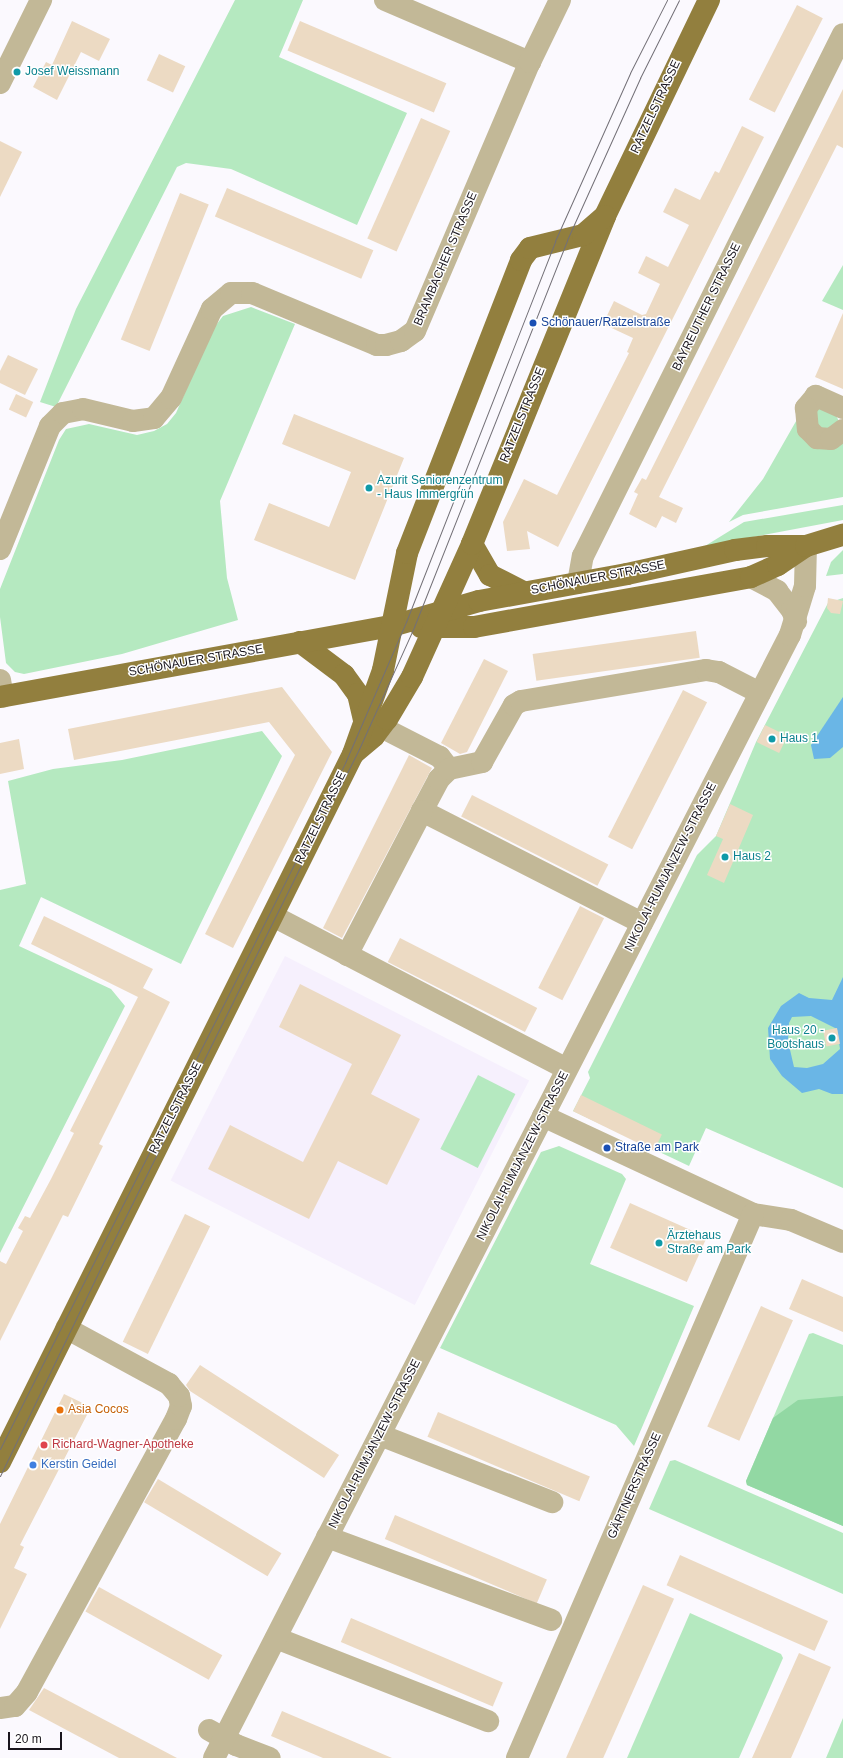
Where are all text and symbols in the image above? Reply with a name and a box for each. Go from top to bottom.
street label: RATZELSTRASSE [628,58,684,156]
place label: Josef Weissmann [25,65,119,79]
marker: Josef Weissmann [12,67,22,77]
street label: BRAMBACHER STRASSE [411,190,481,328]
street label: BAYREUTHER STRASSE [670,241,744,373]
place label: Schönauer/Ratzelstraße [541,316,670,330]
marker: Schönauer/Ratzelstraße [528,318,538,328]
street label: RATZELSTRASSE [497,365,549,465]
place label: Azurit Seniorenzentrum - Haus Immergrün [377,474,502,502]
marker: Azurit Seniorenzentrum - Haus Immergrün [364,483,374,493]
street label: SCHÖNAUER STRASSE [530,558,666,598]
street label: SCHÖNAUER STRASSE [128,642,264,680]
place label: Haus 1 [780,732,818,746]
marker: Haus 1 [767,734,777,744]
street label: RATZELSTRASSE [292,769,350,867]
street label: NIKOLAI-RUMJANZEW-STRASSE [622,780,720,954]
place label: Haus 2 [733,850,771,864]
marker: Haus 2 [720,852,730,862]
place label: Haus 20 - Bootshaus [767,1024,824,1052]
marker: Haus 20 - Bootshaus [827,1033,837,1043]
street label: RATZELSTRASSE [147,1060,205,1156]
street label: NIKOLAI-RUMJANZEW-STRASSE [474,1069,572,1243]
place label: Straße am Park [615,1141,699,1155]
marker: Straße am Park [602,1143,612,1153]
place label: Ärztehaus Straße am Park [667,1229,751,1257]
marker: Ärztehaus Straße am Park [654,1238,664,1248]
street label: NIKOLAI-RUMJANZEW-STRASSE [326,1357,424,1531]
place label: Asia Cocos [68,1403,129,1417]
marker: Asia Cocos [55,1405,65,1415]
street label: GÄRTNERSTRASSE [605,1431,665,1541]
place label: Richard-Wagner-Apotheke [52,1438,194,1452]
marker: Richard-Wagner-Apotheke [39,1440,49,1450]
place label: Kerstin Geidel [41,1458,116,1472]
marker: Kerstin Geidel [28,1460,38,1470]
scale bar [10,1724,64,1750]
text: 20 m [15,1732,42,1746]

